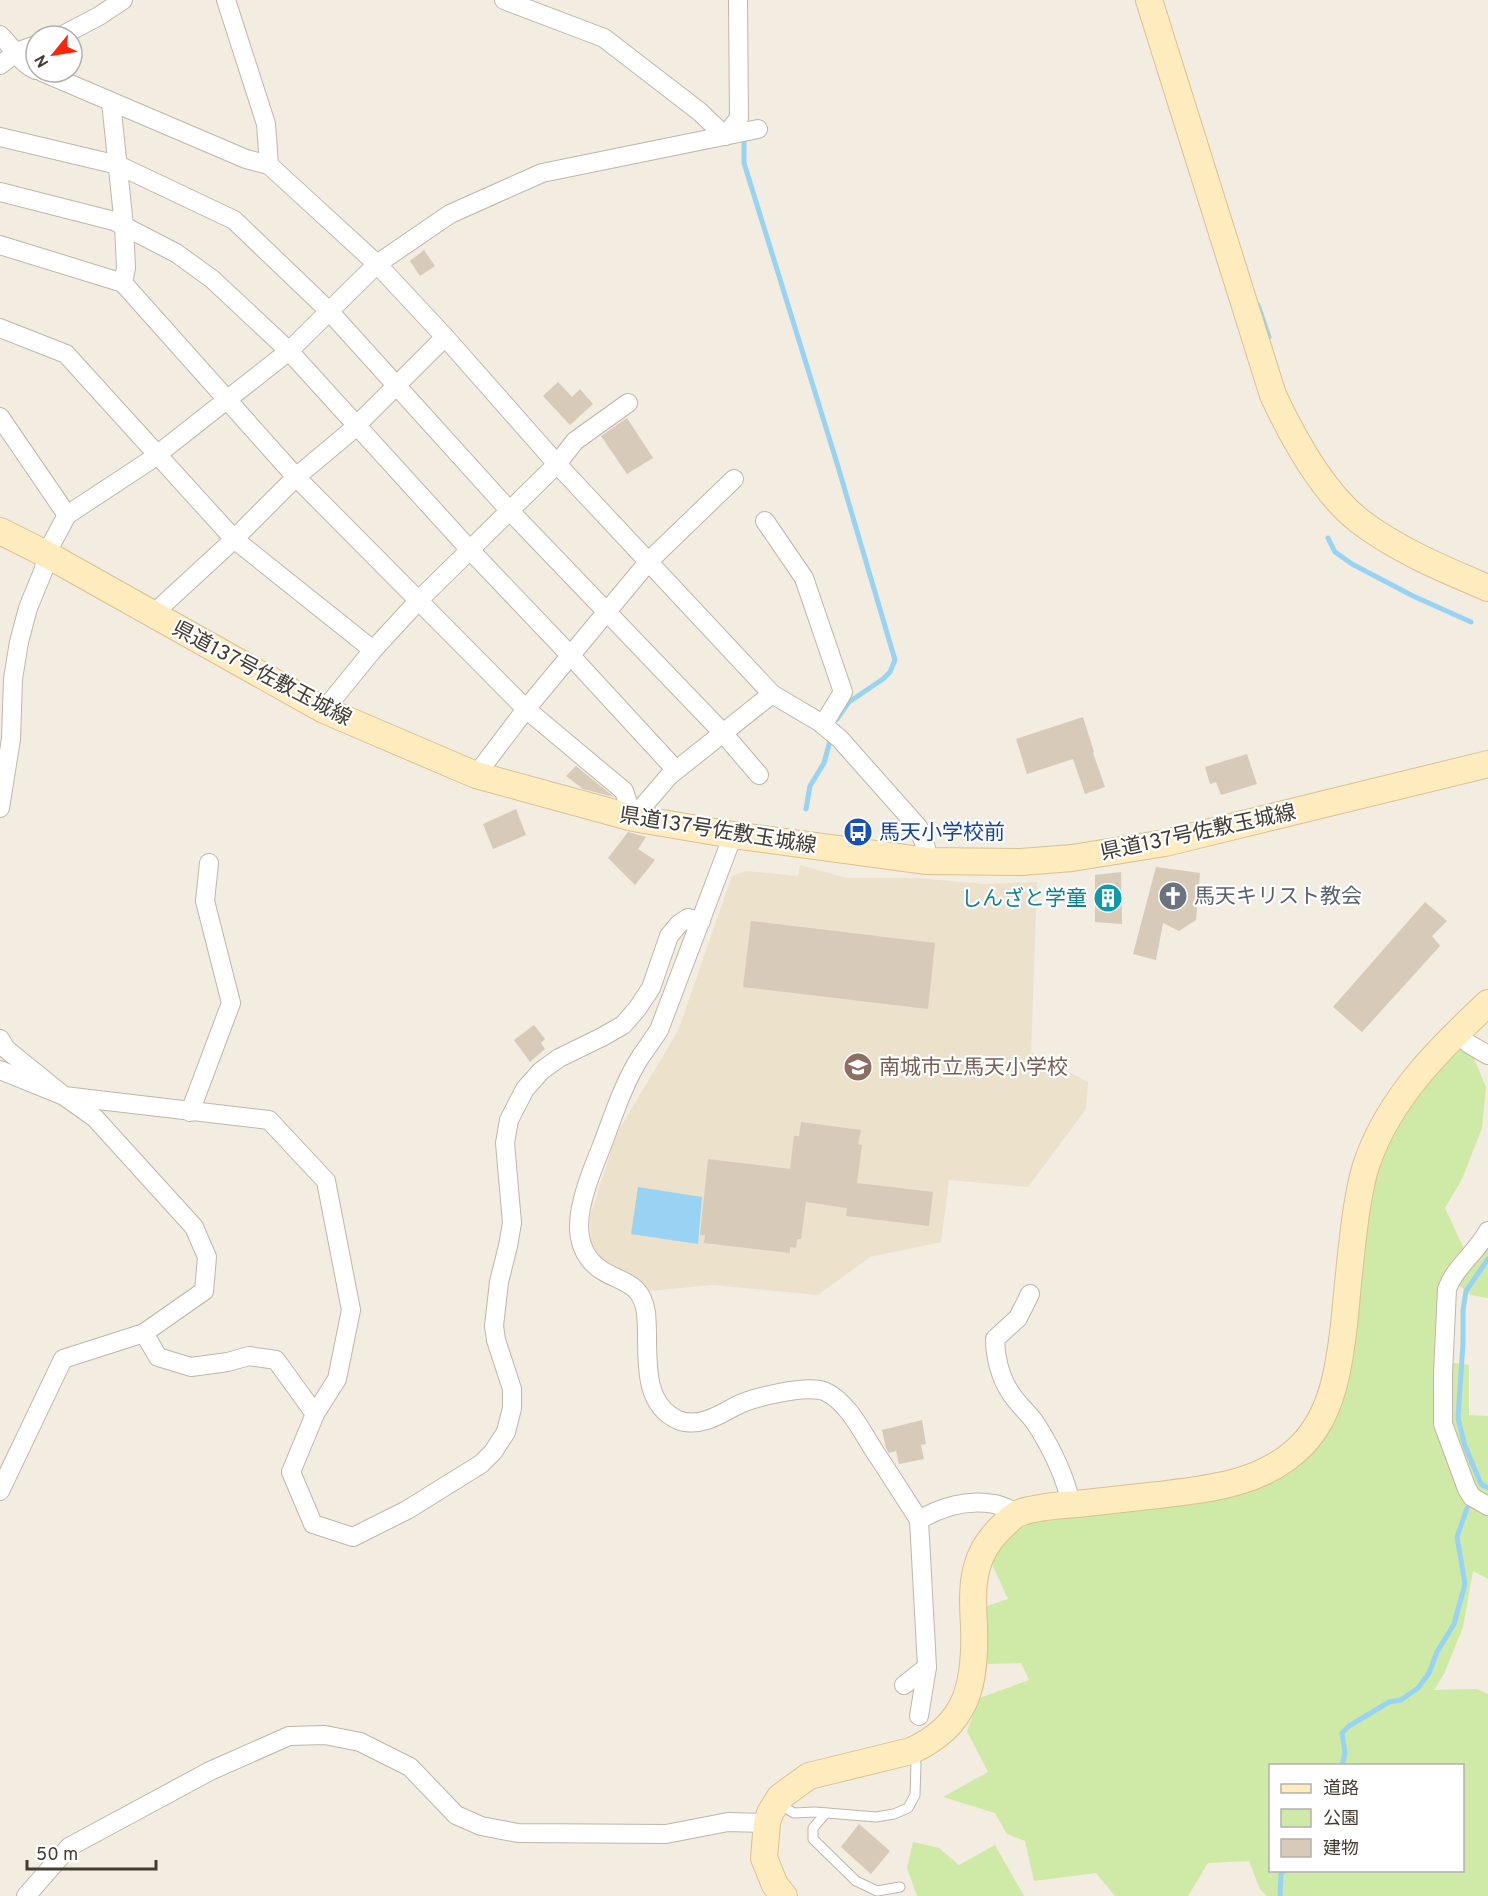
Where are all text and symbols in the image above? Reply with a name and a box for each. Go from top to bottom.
north arrow [24,24,84,84]
text: N [31,51,54,70]
street label: 県道137号佐敷玉城線 [167,616,356,733]
street label: 県道137号佐敷玉城線 [1098,800,1299,867]
street label: 県道137号佐敷玉城線 [617,803,818,860]
bus stop icon: 馬天小学校前 [842,816,874,848]
place label: 馬天小学校前 [879,820,1005,847]
church icon: 馬天キリスト教会 [1157,880,1189,912]
building icon: しんざと学童 [1092,882,1124,914]
place label: 馬天キリスト教会 [1194,884,1362,911]
place label: しんざと学童 [961,886,1087,913]
school or university icon: 南城市立馬天小学校 [842,1051,874,1083]
place label: 南城市立馬天小学校 [879,1055,1068,1082]
legend [1269,1764,1464,1872]
text: 道路 [1323,1778,1359,1801]
text: 公園 [1323,1808,1359,1831]
scale bar [27,1833,156,1871]
text: 建物 [1323,1838,1359,1861]
text: 50 m [36,1844,78,1867]

